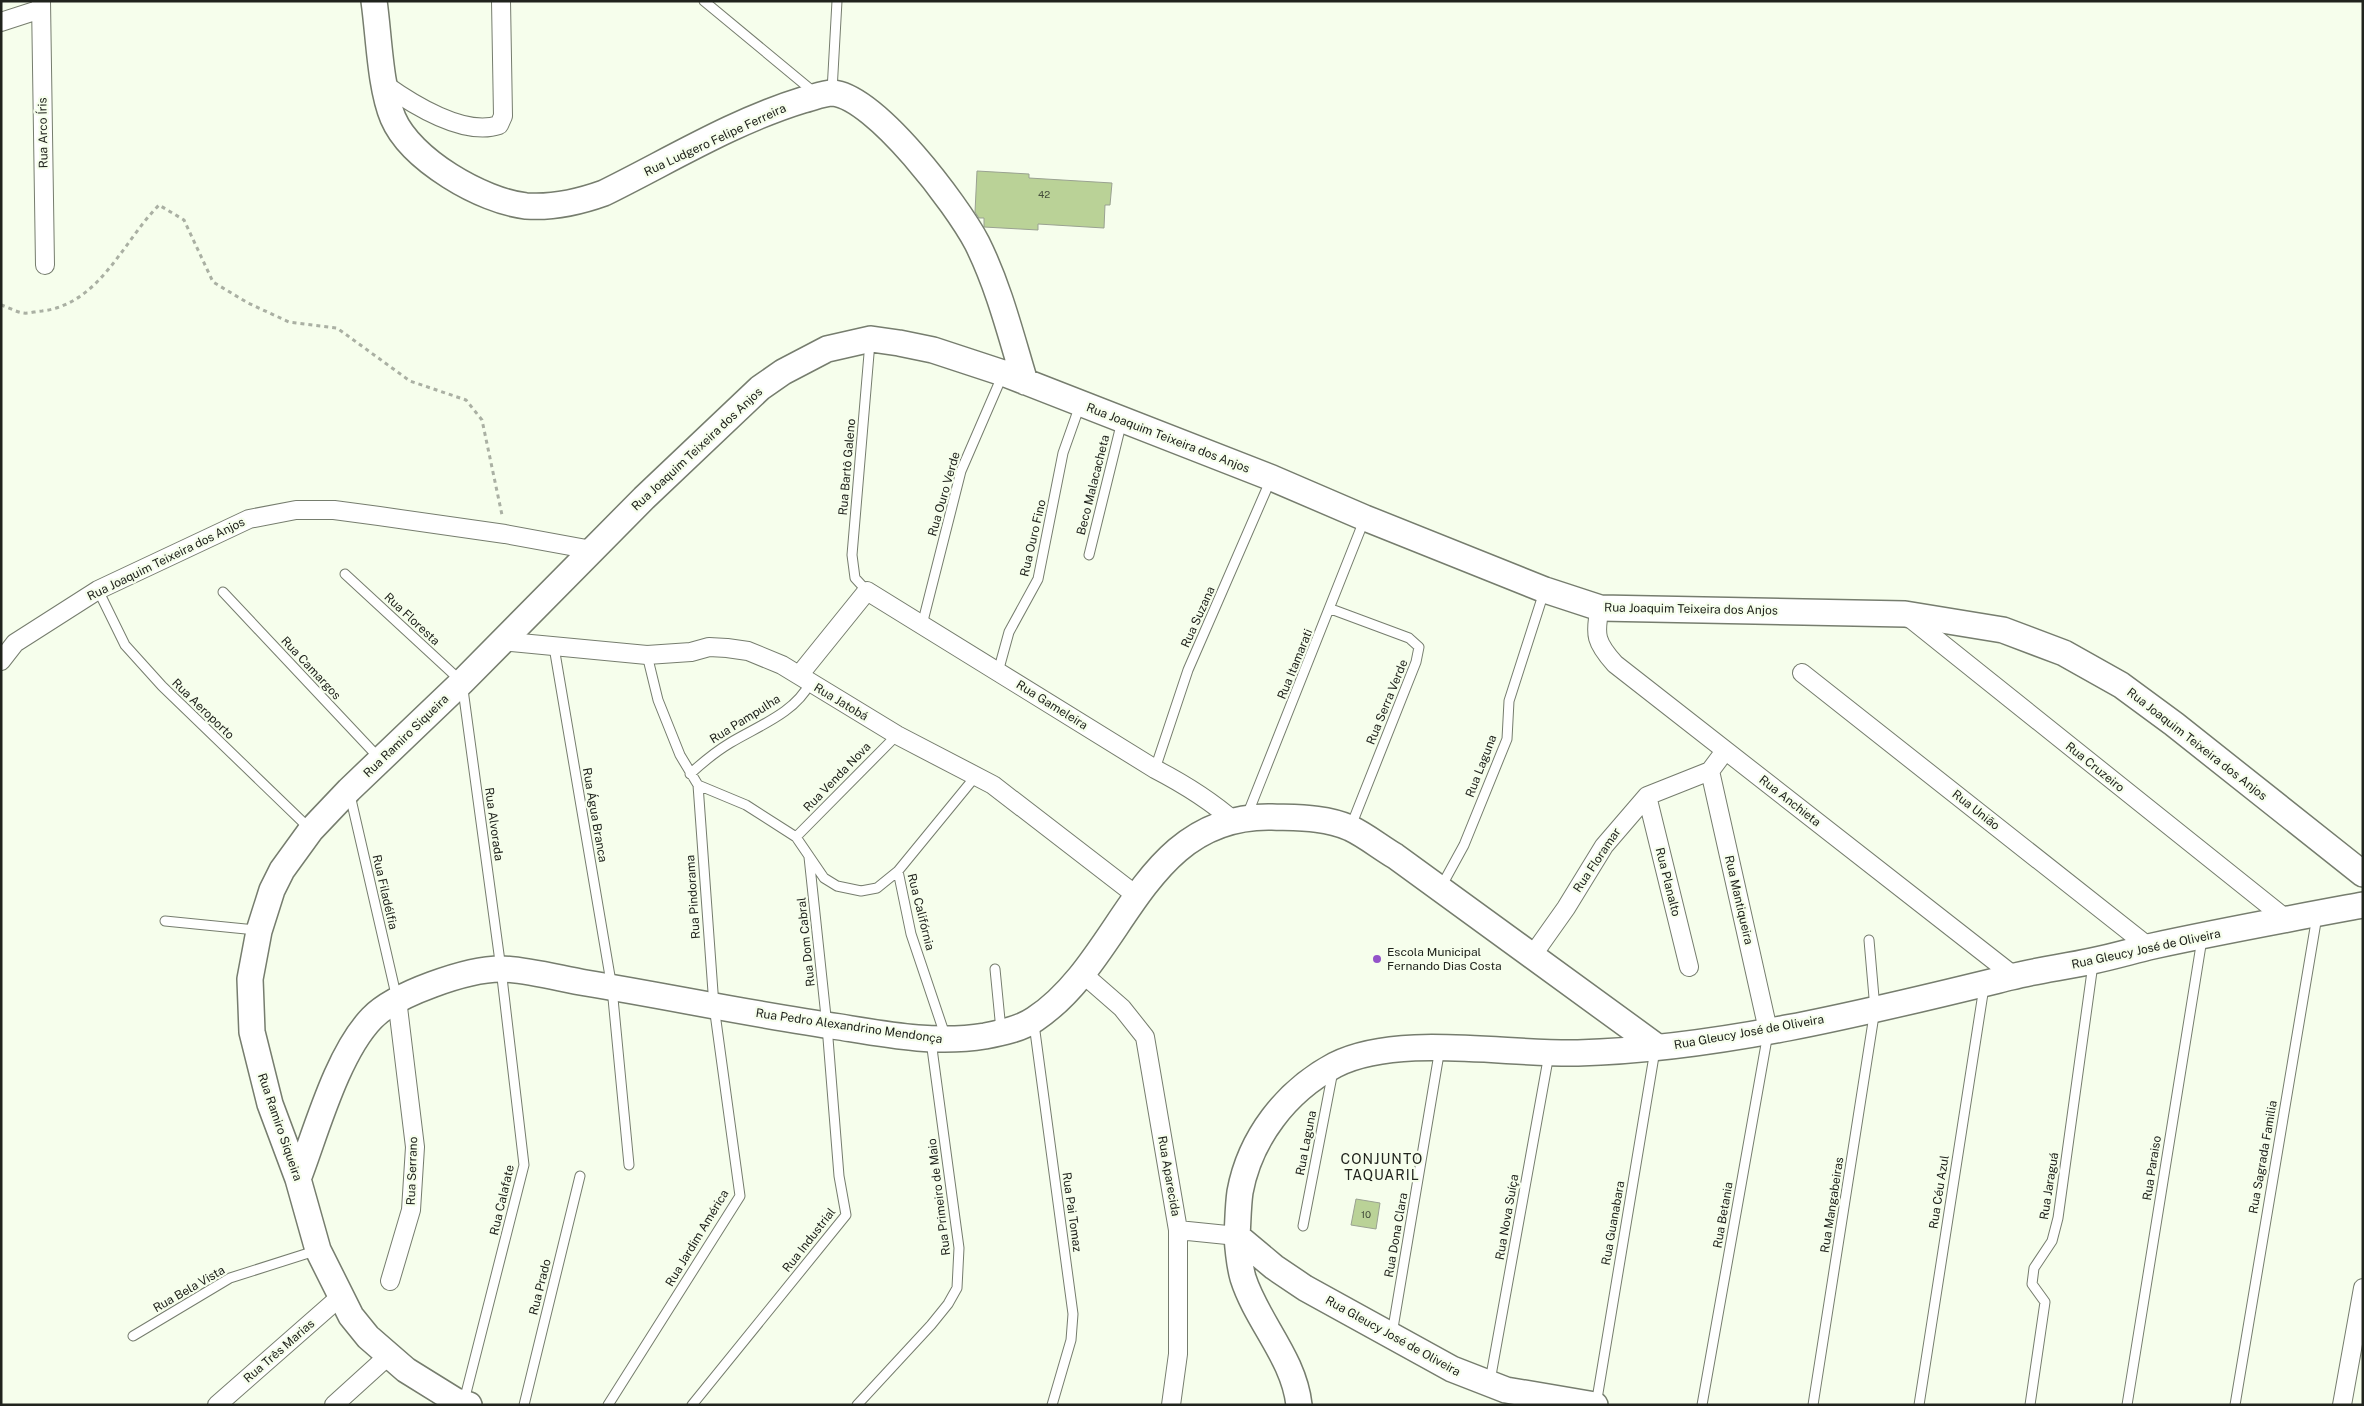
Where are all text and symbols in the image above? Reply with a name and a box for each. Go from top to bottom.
street label: Rua Arco Íris [35,97,51,169]
street label: Rua Ludgero Felipe Ferreira [642,101,788,179]
house number: 42 [1038,188,1050,200]
street label: Rua Joaquim Teixeira dos Anjos [629,385,765,513]
street label: Rua Joaquim Teixeira dos Anjos [1084,400,1252,476]
street label: Rua Bartô Galeno [836,418,858,516]
street label: Beco Malacacheta [1074,434,1112,536]
street label: Rua Ouro Verde [925,450,963,538]
street label: Rua Ouro Fino [1017,498,1049,578]
street label: Rua Joaquim Teixeira dos Anjos [85,515,247,603]
street label: Rua Suzana [1178,584,1218,650]
street label: Rua Floresta [382,590,442,648]
street label: Rua Joaquim Teixeira dos Anjos [1604,600,1778,618]
street label: Rua Itamarati [1275,627,1315,701]
street label: Rua Camargos [278,634,344,702]
street label: Rua Serra Verde [1364,657,1411,747]
street label: Rua Aeroporto [169,676,237,742]
street label: Rua Gameleira [1014,677,1090,733]
street label: Rua Jatobá [811,680,871,724]
street label: Rua Joaquim Teixeira dos Anjos [2124,685,2270,803]
street label: Rua Ramiro Siqueira [361,692,451,780]
street label: Rua Pampulha [707,692,783,746]
street label: Rua Laguna [1463,733,1499,799]
street label: Rua Cruzeiro [2063,739,2127,795]
street label: Rua Venda Nova [801,740,873,814]
street label: Rua Água Branca [580,767,610,863]
street label: Rua Anchieta [1756,773,1824,829]
street label: Rua Alvorada [482,786,506,862]
street label: Rua União [1950,787,2003,833]
street label: Rua Floramar [1570,825,1624,895]
street label: Rua Planalto [1653,846,1683,918]
street label: Rua Filadélfia [370,853,400,931]
street label: Rua Mantiqueira [1722,854,1756,946]
street label: Rua Pindorama [683,855,703,939]
street label: Rua Califórnia [905,872,937,952]
street label: Rua Dom Cabral [794,896,818,987]
street label: Rua Gleucy José de Oliveira [2070,926,2222,972]
place label: Escola Municipal Fernando Dias Costa [1387,945,1502,973]
marker: Escola Municipal Fernando Dias Costa [1371,953,1383,965]
street label: Rua Pedro Alexandrino Mendonça [755,1006,943,1046]
street label: Rua Gleucy José de Oliveira [1673,1012,1825,1052]
street label: Rua Ramiro Siqueira [255,1071,305,1183]
street label: Rua Sagrada Familia [2246,1099,2280,1215]
street label: Rua Laguna [1293,1109,1319,1177]
street label: Rua Paraiso [2140,1134,2164,1202]
street label: Rua Aparecida [1155,1135,1183,1217]
street label: Rua Serrano [404,1136,420,1206]
street label: Rua Primeiro de Maio [925,1137,953,1256]
district label: CONJUNTO TAQUARIL [1341,1151,1423,1183]
street label: Rua Jaraguá [2037,1151,2061,1221]
street label: Rua Céu Azul [1926,1154,1952,1230]
street label: Rua Mangabeiras [1818,1156,1846,1254]
street label: Rua Calafate [487,1163,517,1237]
street label: Rua Pai Tomaz [1059,1171,1085,1253]
street label: Rua Nova Suíça [1493,1173,1521,1261]
street label: Rua Guanabara [1599,1180,1627,1266]
street label: Rua Betania [1710,1181,1736,1249]
street label: Rua Jardim América [663,1187,731,1289]
street label: Rua Dona Clara [1382,1192,1410,1278]
street label: Rua Industrial [780,1205,839,1275]
house number: 10 [1361,1208,1371,1220]
street label: Rua Prado [526,1257,554,1316]
street label: Rua Bela Vista [151,1263,227,1315]
street label: Rua Gleucy José de Oliveira [1323,1293,1463,1379]
street label: Rua Três Marias [241,1316,317,1386]

